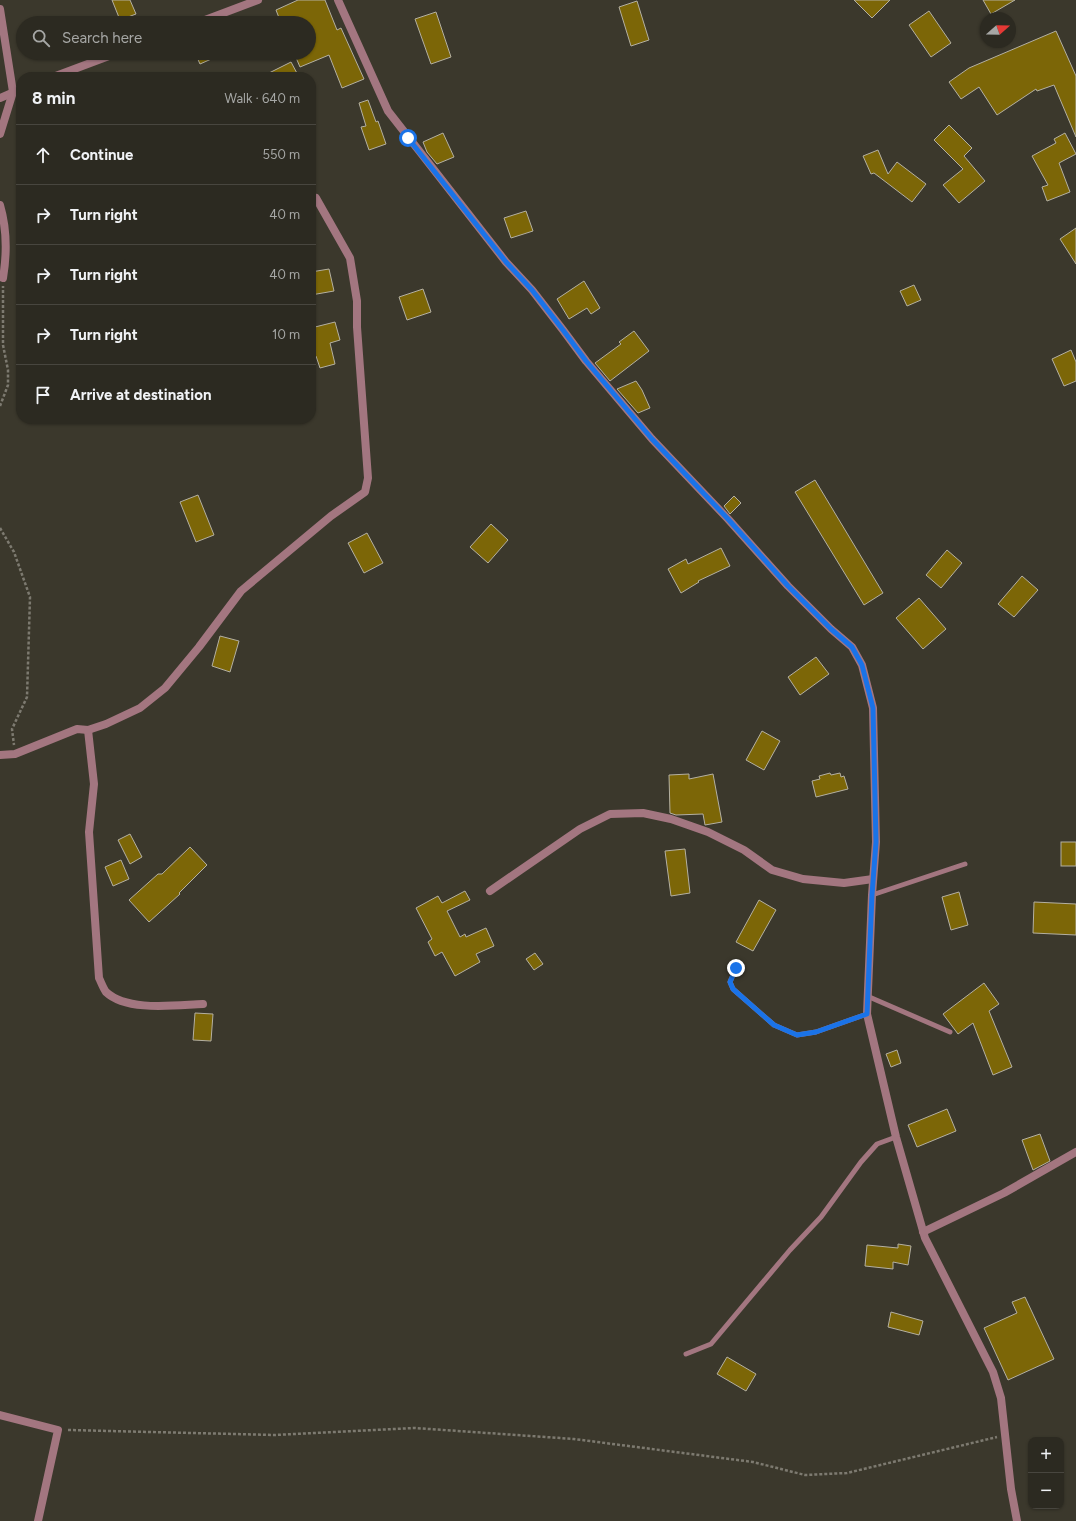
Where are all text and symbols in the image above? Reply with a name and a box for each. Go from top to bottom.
north arrow [980,12,1016,48]
search box [16,16,316,60]
icon: search [30,27,52,49]
text: Search here [62,29,142,47]
text: 8 min [32,88,75,108]
text: Walk · 640 m [224,91,300,106]
route start [399,129,417,147]
icon: ahead [32,144,54,166]
text: Continue [70,146,133,164]
text: 550 m [262,147,300,162]
icon: right [32,204,54,226]
text: Turn right [70,206,138,224]
text: 40 m [269,207,300,222]
icon: right [32,264,54,286]
text: Turn right [70,266,138,284]
text: 40 m [269,267,300,282]
icon: right [32,324,54,346]
text: Turn right [70,326,138,344]
text: 10 m [272,327,300,342]
icon: arrive [32,384,54,406]
text: Arrive at destination [70,386,211,404]
route end [727,959,745,977]
map controls [1028,1437,1064,1509]
button: + [1028,1437,1064,1473]
button: − [1028,1473,1064,1509]

